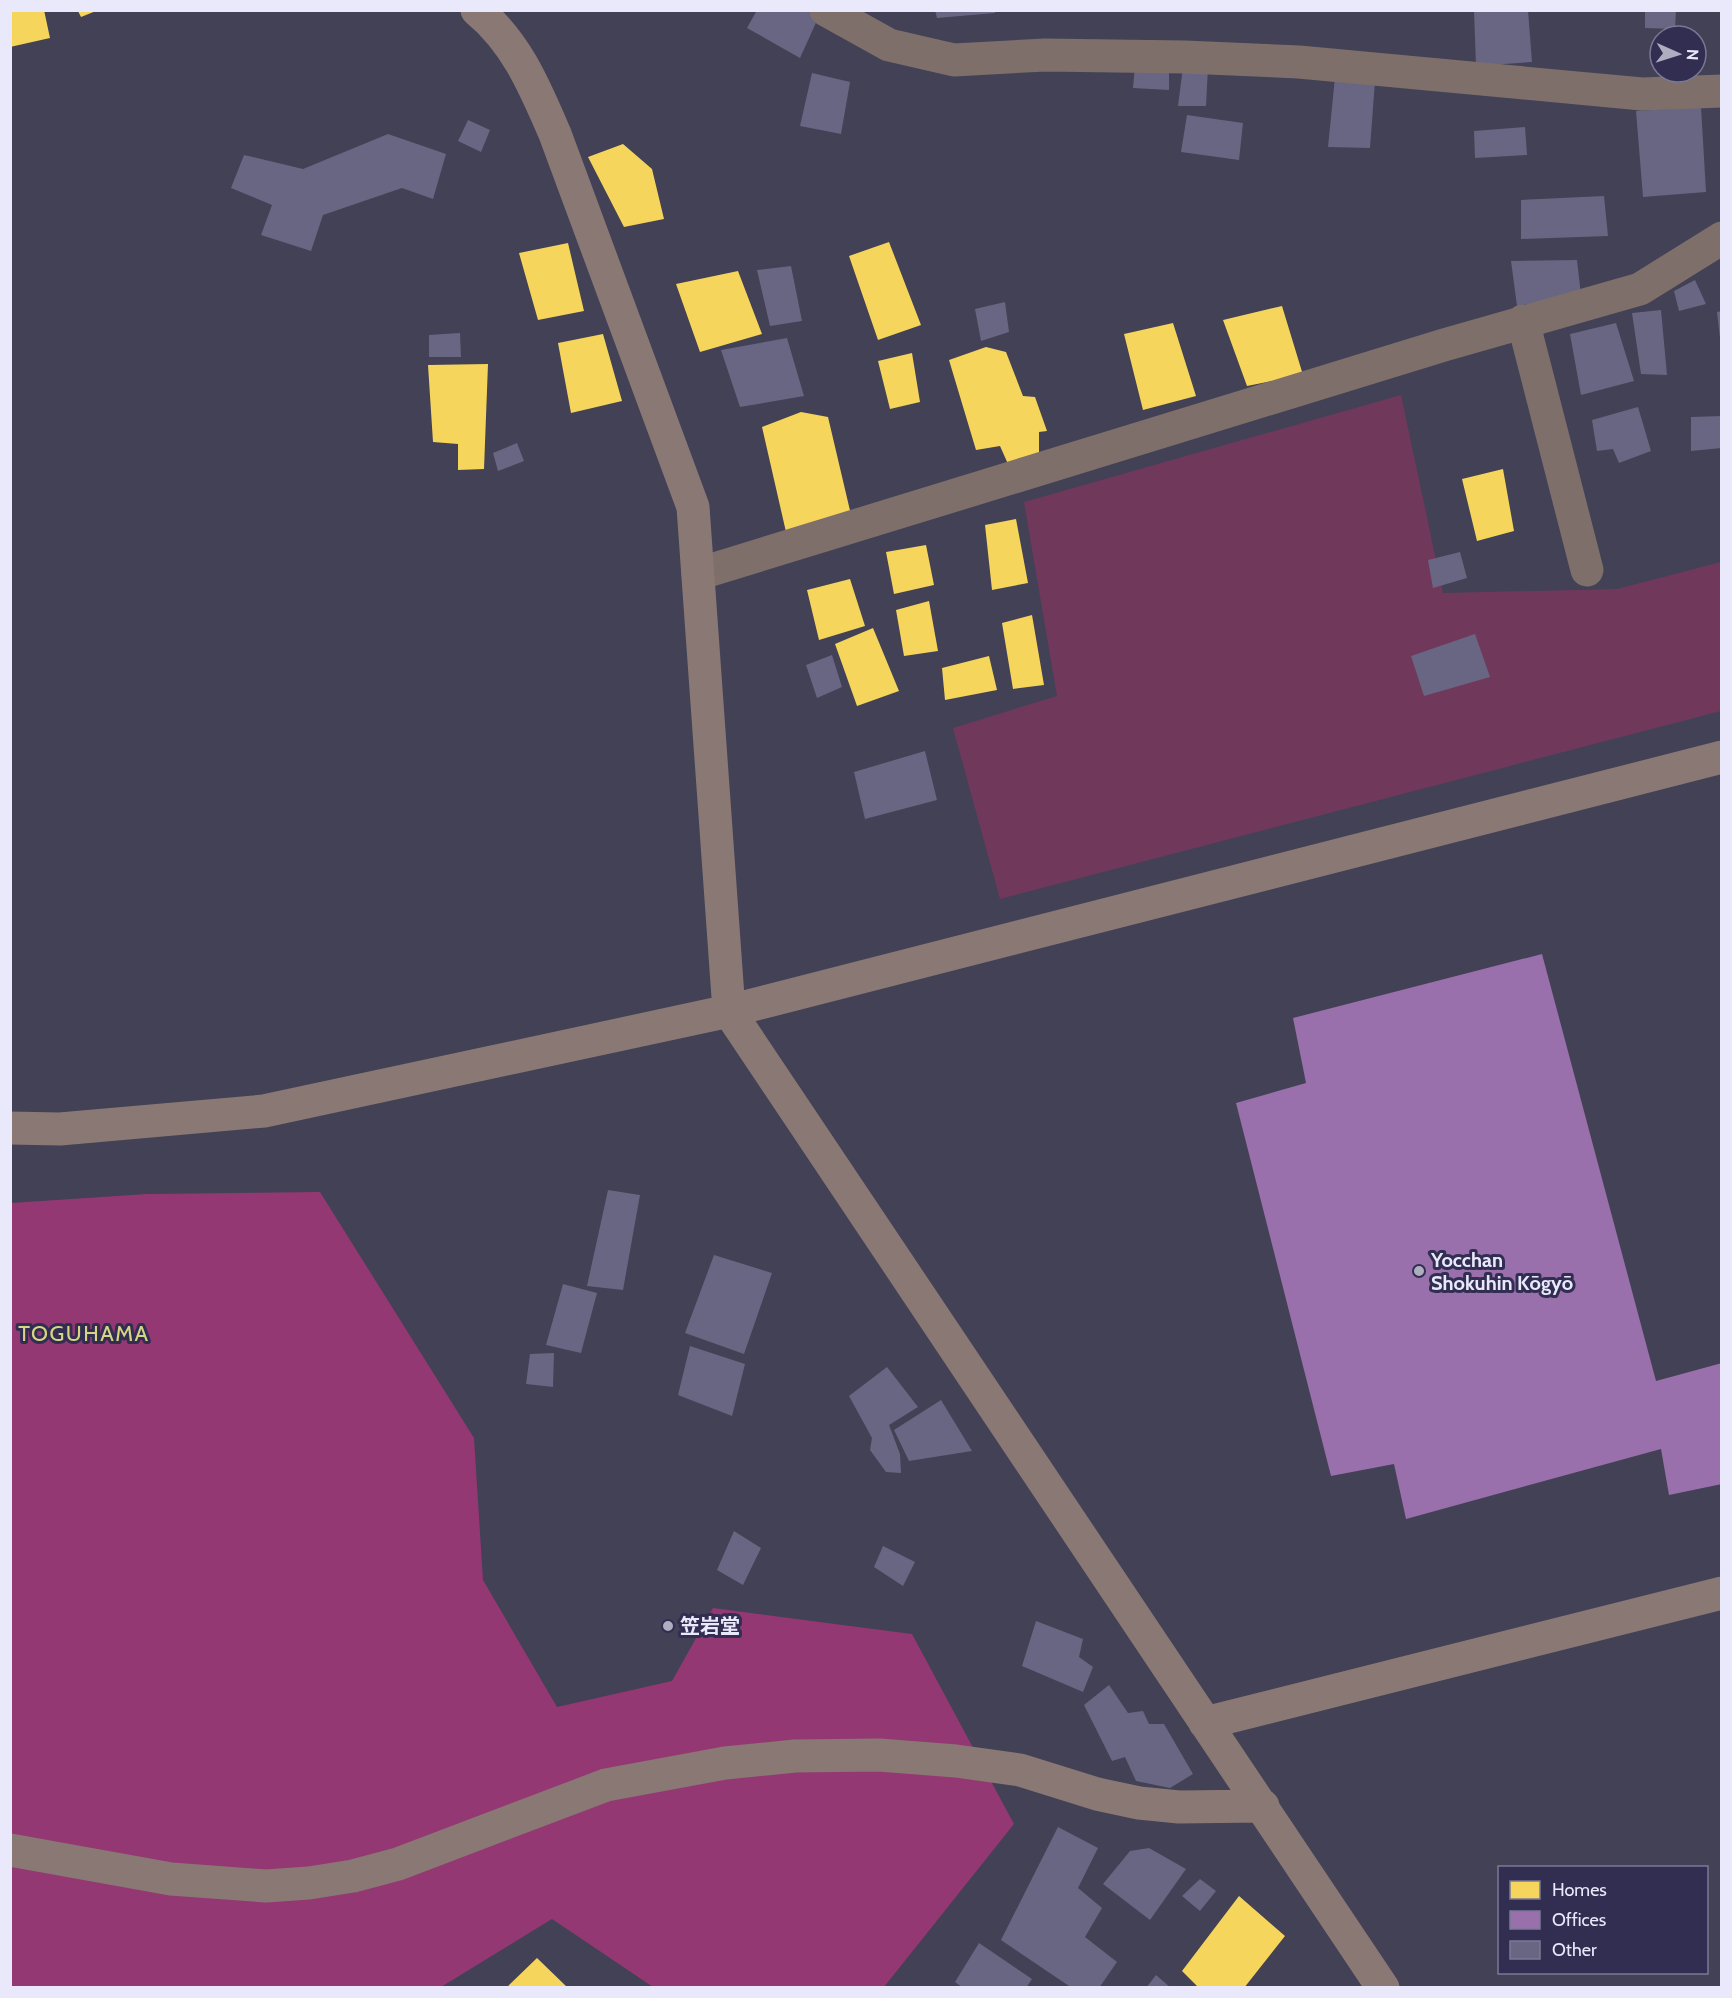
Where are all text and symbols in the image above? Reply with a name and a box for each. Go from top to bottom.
north arrow [1648,24,1708,84]
text: N [1683,49,1702,61]
place label: Yocchan Shokuhin Kōgyō [1430,1248,1573,1295]
marker: Yocchan Shokuhin Kōgyō [1412,1264,1426,1278]
district label: TOGUHAMA [18,1320,150,1347]
place label: 笠岩堂 [680,1614,740,1638]
marker: 笠岩堂 [661,1619,675,1633]
legend [1498,1866,1708,1974]
text: Homes [1552,1879,1607,1901]
text: Offices [1552,1909,1606,1931]
text: Other [1552,1939,1597,1961]

